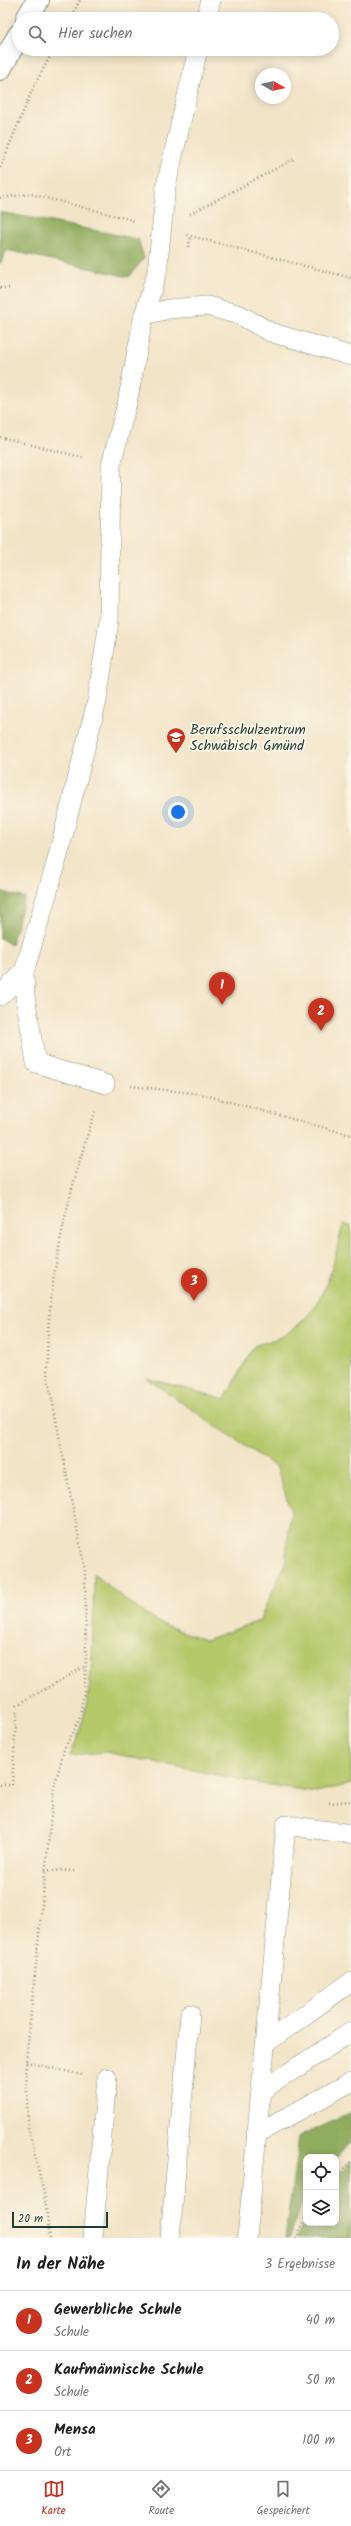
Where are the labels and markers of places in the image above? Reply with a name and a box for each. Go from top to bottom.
place label: Berufsschulzentrum Schwäbisch Gmünd [190,719,306,757]
school or university icon: Berufsschulzentrum Schwäbisch Gmünd [165,726,187,754]
pin: 1 [209,972,235,1005]
pin: 2 [308,998,334,1031]
pin: 3 [181,1268,207,1301]

